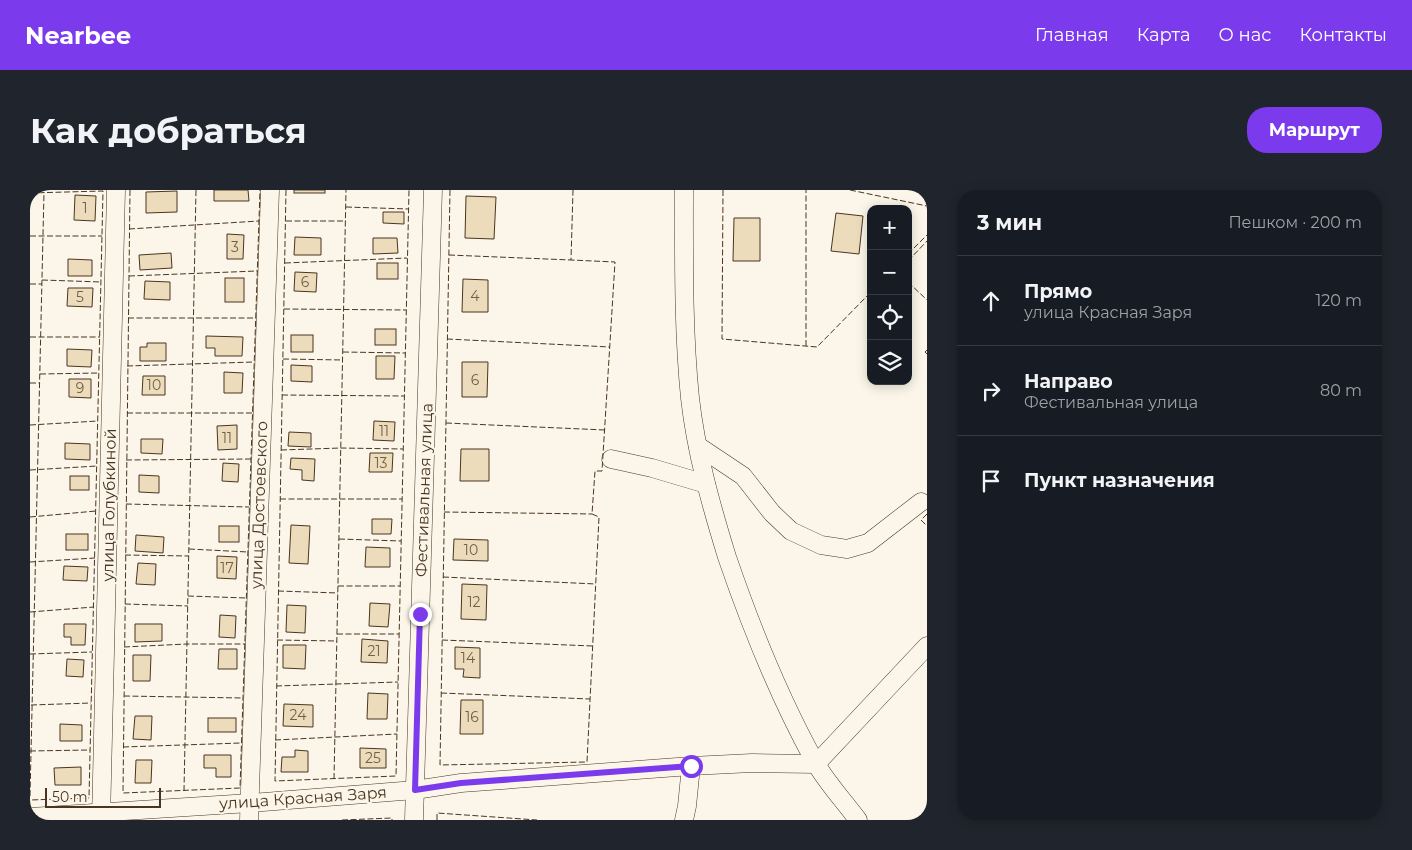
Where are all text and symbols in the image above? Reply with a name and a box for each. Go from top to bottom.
text: Nearbee [25,21,131,50]
text: Главная [1035,24,1109,46]
text: Карта [1137,24,1191,46]
text: О нас [1219,24,1271,46]
text: Контакты [1299,24,1387,46]
button: Маршрут [1247,107,1382,153]
text: Как добраться [30,109,307,152]
house number: 1 [82,199,88,217]
map controls [867,205,912,385]
button: + [867,205,912,250]
text: 3 мин [977,210,1042,235]
text: Пешком · 200 m [1228,213,1362,232]
house number: 3 [231,238,239,256]
button: − [867,250,912,295]
house number: 6 [301,273,310,291]
text: Прямо [1024,280,1092,303]
house number: 4 [470,287,480,305]
icon: ahead [977,287,1005,315]
house number: 5 [76,288,84,306]
text: 120 m [1315,291,1362,310]
button: locate [867,295,912,340]
text: улица Красная Заря [1024,303,1192,322]
button: layers [867,340,912,385]
text: Направо [1024,370,1113,393]
house number: 6 [471,371,480,389]
house number: 10 [147,376,161,394]
icon: right [977,377,1005,405]
house number: 9 [76,379,84,397]
text: 80 m [1320,381,1362,400]
text: Фестивальная улица [1024,393,1198,412]
street label: Фестивальная улица [411,403,437,577]
street label: улица Достоевского [247,421,271,590]
house number: 11 [379,422,389,440]
street label: улица Голубкиной [98,428,120,583]
house number: 11 [222,429,232,447]
house number: 13 [375,454,388,472]
icon: arrive [977,467,1005,495]
text: Пункт назначения [1024,469,1215,492]
house number: 10 [464,541,478,559]
house number: 17 [220,559,234,577]
house number: 12 [467,593,481,611]
route end [409,603,432,626]
house number: 21 [367,642,381,660]
house number: 14 [461,649,476,667]
house number: 24 [290,706,307,724]
house number: 16 [465,708,479,726]
house number: 25 [365,749,381,767]
route start [680,755,703,778]
street label: улица Красная Заря [217,783,388,813]
scale bar [45,785,161,808]
text: 50 m [52,788,88,806]

